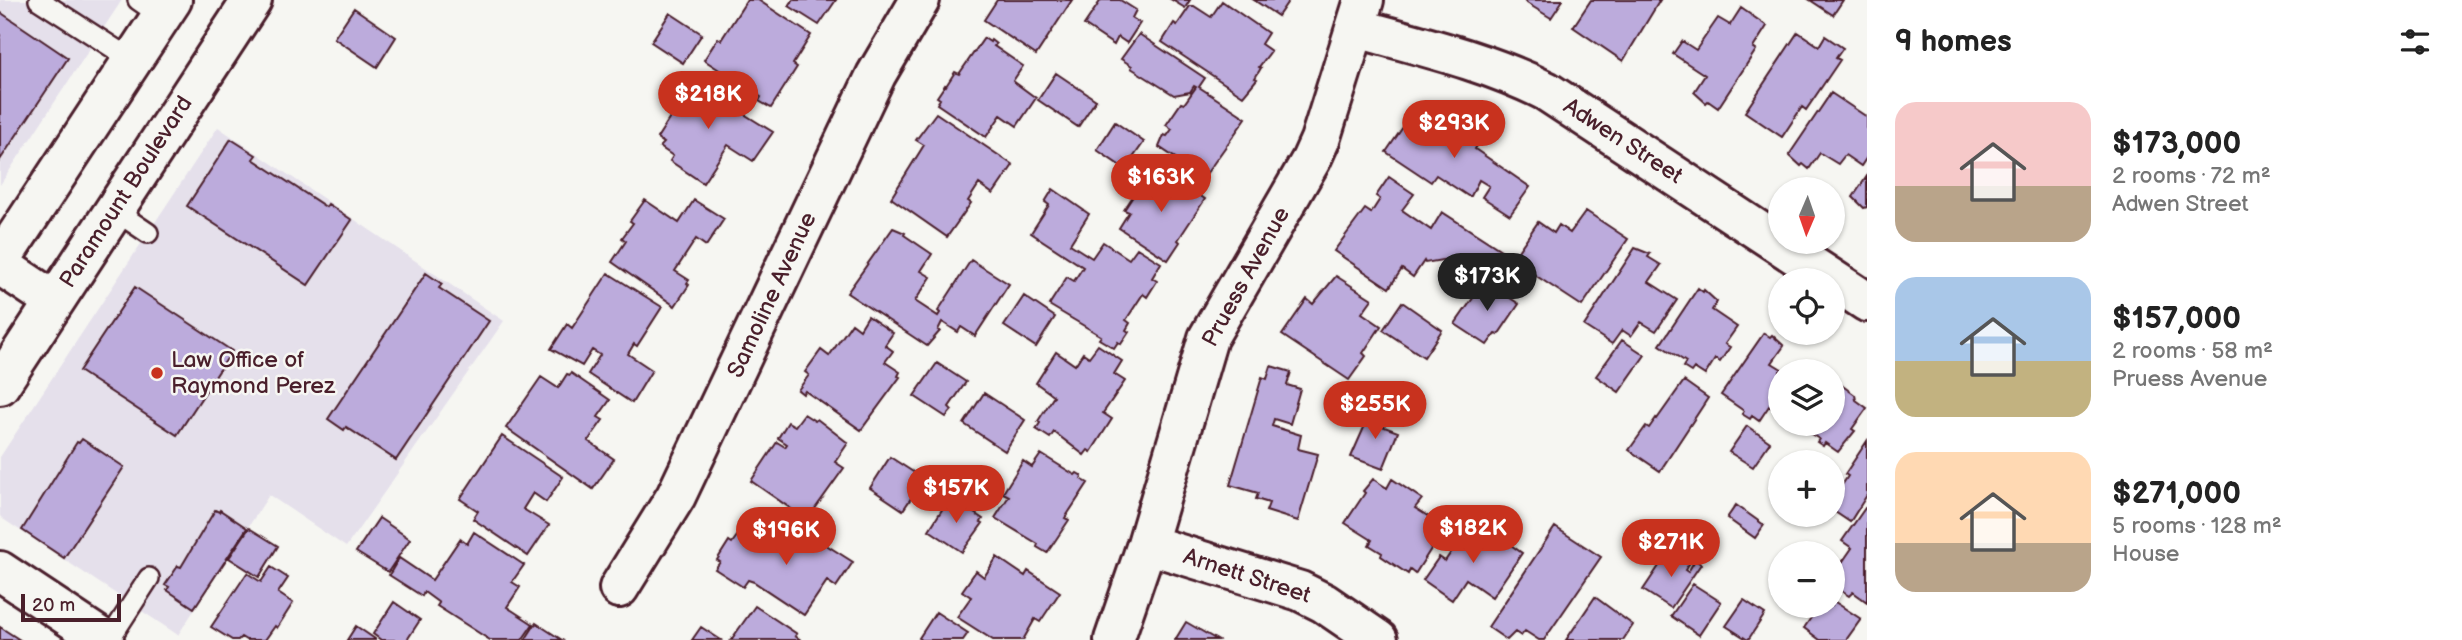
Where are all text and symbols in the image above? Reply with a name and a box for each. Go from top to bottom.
icon: filters [2396,23,2434,61]
text: 9 homes [1895,24,2012,60]
pin: $218K [659,72,757,131]
text: $218K [674,80,742,108]
street label: Paramount Boulevard [54,91,198,293]
street label: Adwen Street [1558,92,1688,190]
pin: $293K [1405,100,1503,160]
text: $293K [1418,109,1490,137]
text: $173,000 [2112,126,2241,162]
icon: home [1951,130,2035,214]
pin: $163K [1112,154,1210,214]
text: 2 rooms · 72 m² [2112,162,2271,190]
text: $163K [1127,163,1195,191]
north arrow [1768,177,1844,254]
map controls [1768,177,1845,618]
text: Adwen Street [2112,190,2249,218]
street label: Pruess Avenue [1196,202,1296,352]
street label: Samoline Avenue [721,208,823,382]
pin: $173K [1438,254,1536,313]
text: $173K [1454,262,1520,290]
button: locate [1768,268,1845,345]
text: $157,000 [2112,301,2241,337]
icon: home [1951,305,2035,389]
text: 2 rooms · 58 m² [2112,337,2273,365]
place label: Law Office of Raymond Perez [171,346,336,400]
button: layers [1768,359,1845,436]
marker: Law Office of Raymond Perez [149,365,165,381]
text: Pruess Avenue [2112,365,2267,393]
pin: $255K [1326,382,1424,441]
text: $255K [1339,390,1411,418]
button: + [1768,450,1845,527]
pin: $157K [907,466,1005,525]
text: $157K [923,474,989,502]
text: $271,000 [2112,476,2241,512]
icon: home [1951,480,2035,564]
pin: $182K [1424,505,1522,565]
pin: $196K [737,508,835,567]
text: 5 rooms · 128 m² [2112,512,2282,540]
text: $182K [1439,514,1507,542]
text: $196K [752,516,820,544]
pin: $271K [1622,520,1720,579]
text: $271K [1638,528,1704,556]
text: House [2112,540,2179,568]
button: − [1768,541,1845,618]
street label: Arnett Street [1180,542,1314,610]
scale bar [21,591,121,623]
text: 20 m [32,594,75,617]

